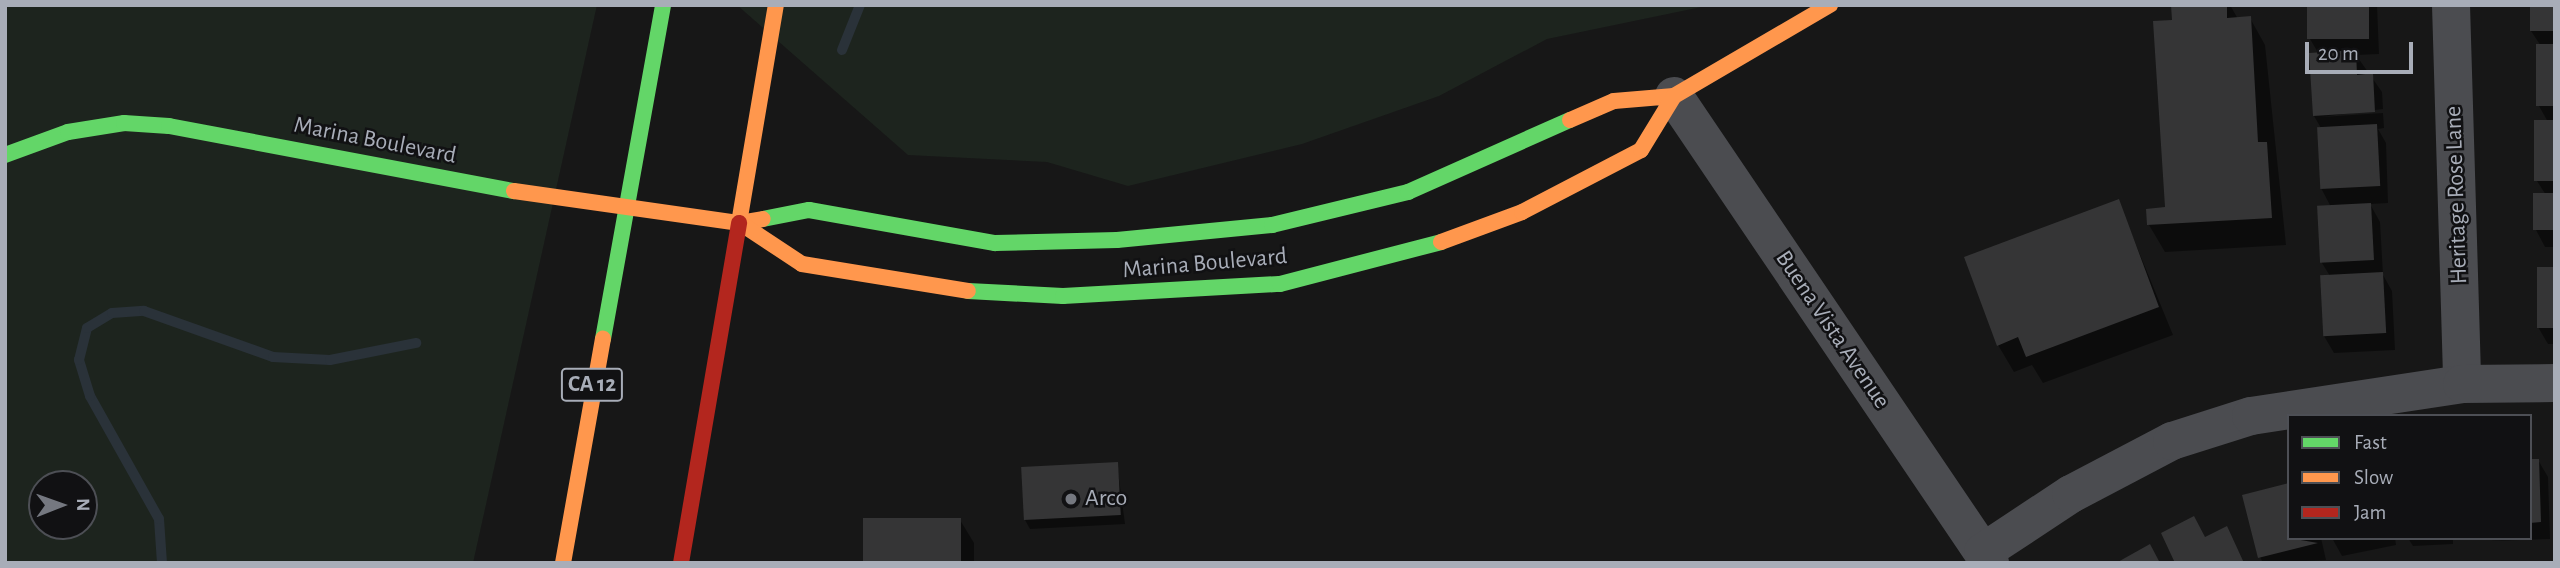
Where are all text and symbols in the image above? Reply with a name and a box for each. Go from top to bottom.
scale bar [2308,28,2416,72]
text: 20 m [2318,43,2359,64]
street label: Heritage Rose Lane [2439,105,2475,285]
street label: Marina Boulevard [291,111,459,171]
street label: Marina Boulevard [1122,242,1288,286]
street label: Buena Vista Avenue [1768,245,1896,415]
road number: CA 12 [560,366,624,404]
legend [2287,414,2532,540]
text: Fast [2354,432,2387,453]
text: Slow [2354,467,2393,488]
north arrow [28,470,98,540]
place label: Arco [1085,485,1127,513]
marker: Arco [1063,491,1079,507]
text: N [73,498,92,511]
text: Jam [2354,502,2386,523]

